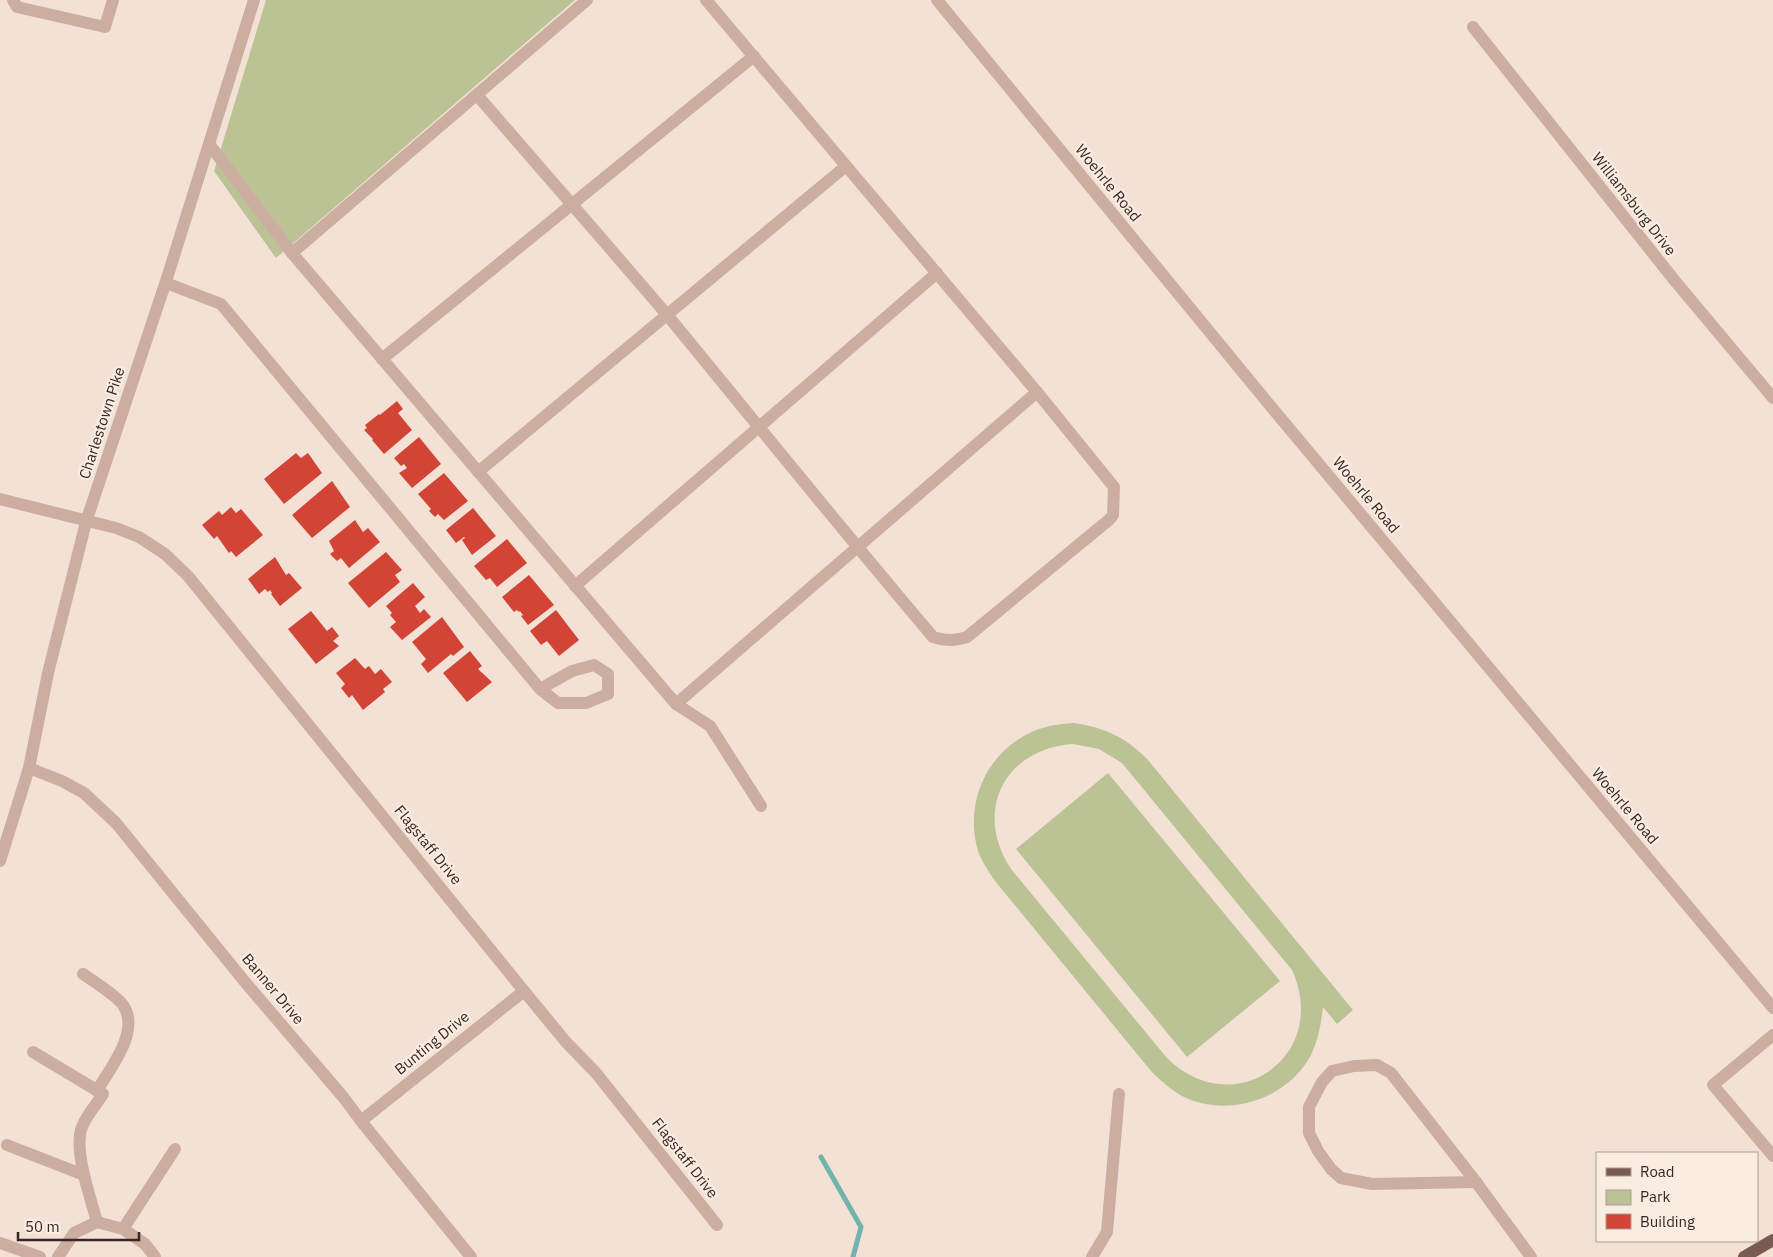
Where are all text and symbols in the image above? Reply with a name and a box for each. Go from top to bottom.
street label: Woehrle Road [1071,140,1145,225]
street label: Williamsburg Drive [1588,148,1681,259]
street label: Charlestown Pike [74,364,129,481]
street label: Woehrle Road [1329,453,1404,537]
street label: Woehrle Road [1588,764,1663,848]
street label: Flagstaff Drive [390,801,466,888]
street label: Banner Drive [238,949,309,1028]
street label: Bunting Drive [390,1007,473,1079]
street label: Flagstaff Drive [648,1114,723,1202]
legend [1596,1152,1758,1242]
text: Road [1640,1162,1675,1181]
text: Park [1640,1187,1670,1206]
scale bar [18,1210,139,1242]
text: Building [1640,1212,1695,1231]
text: 50 m [25,1217,60,1236]

